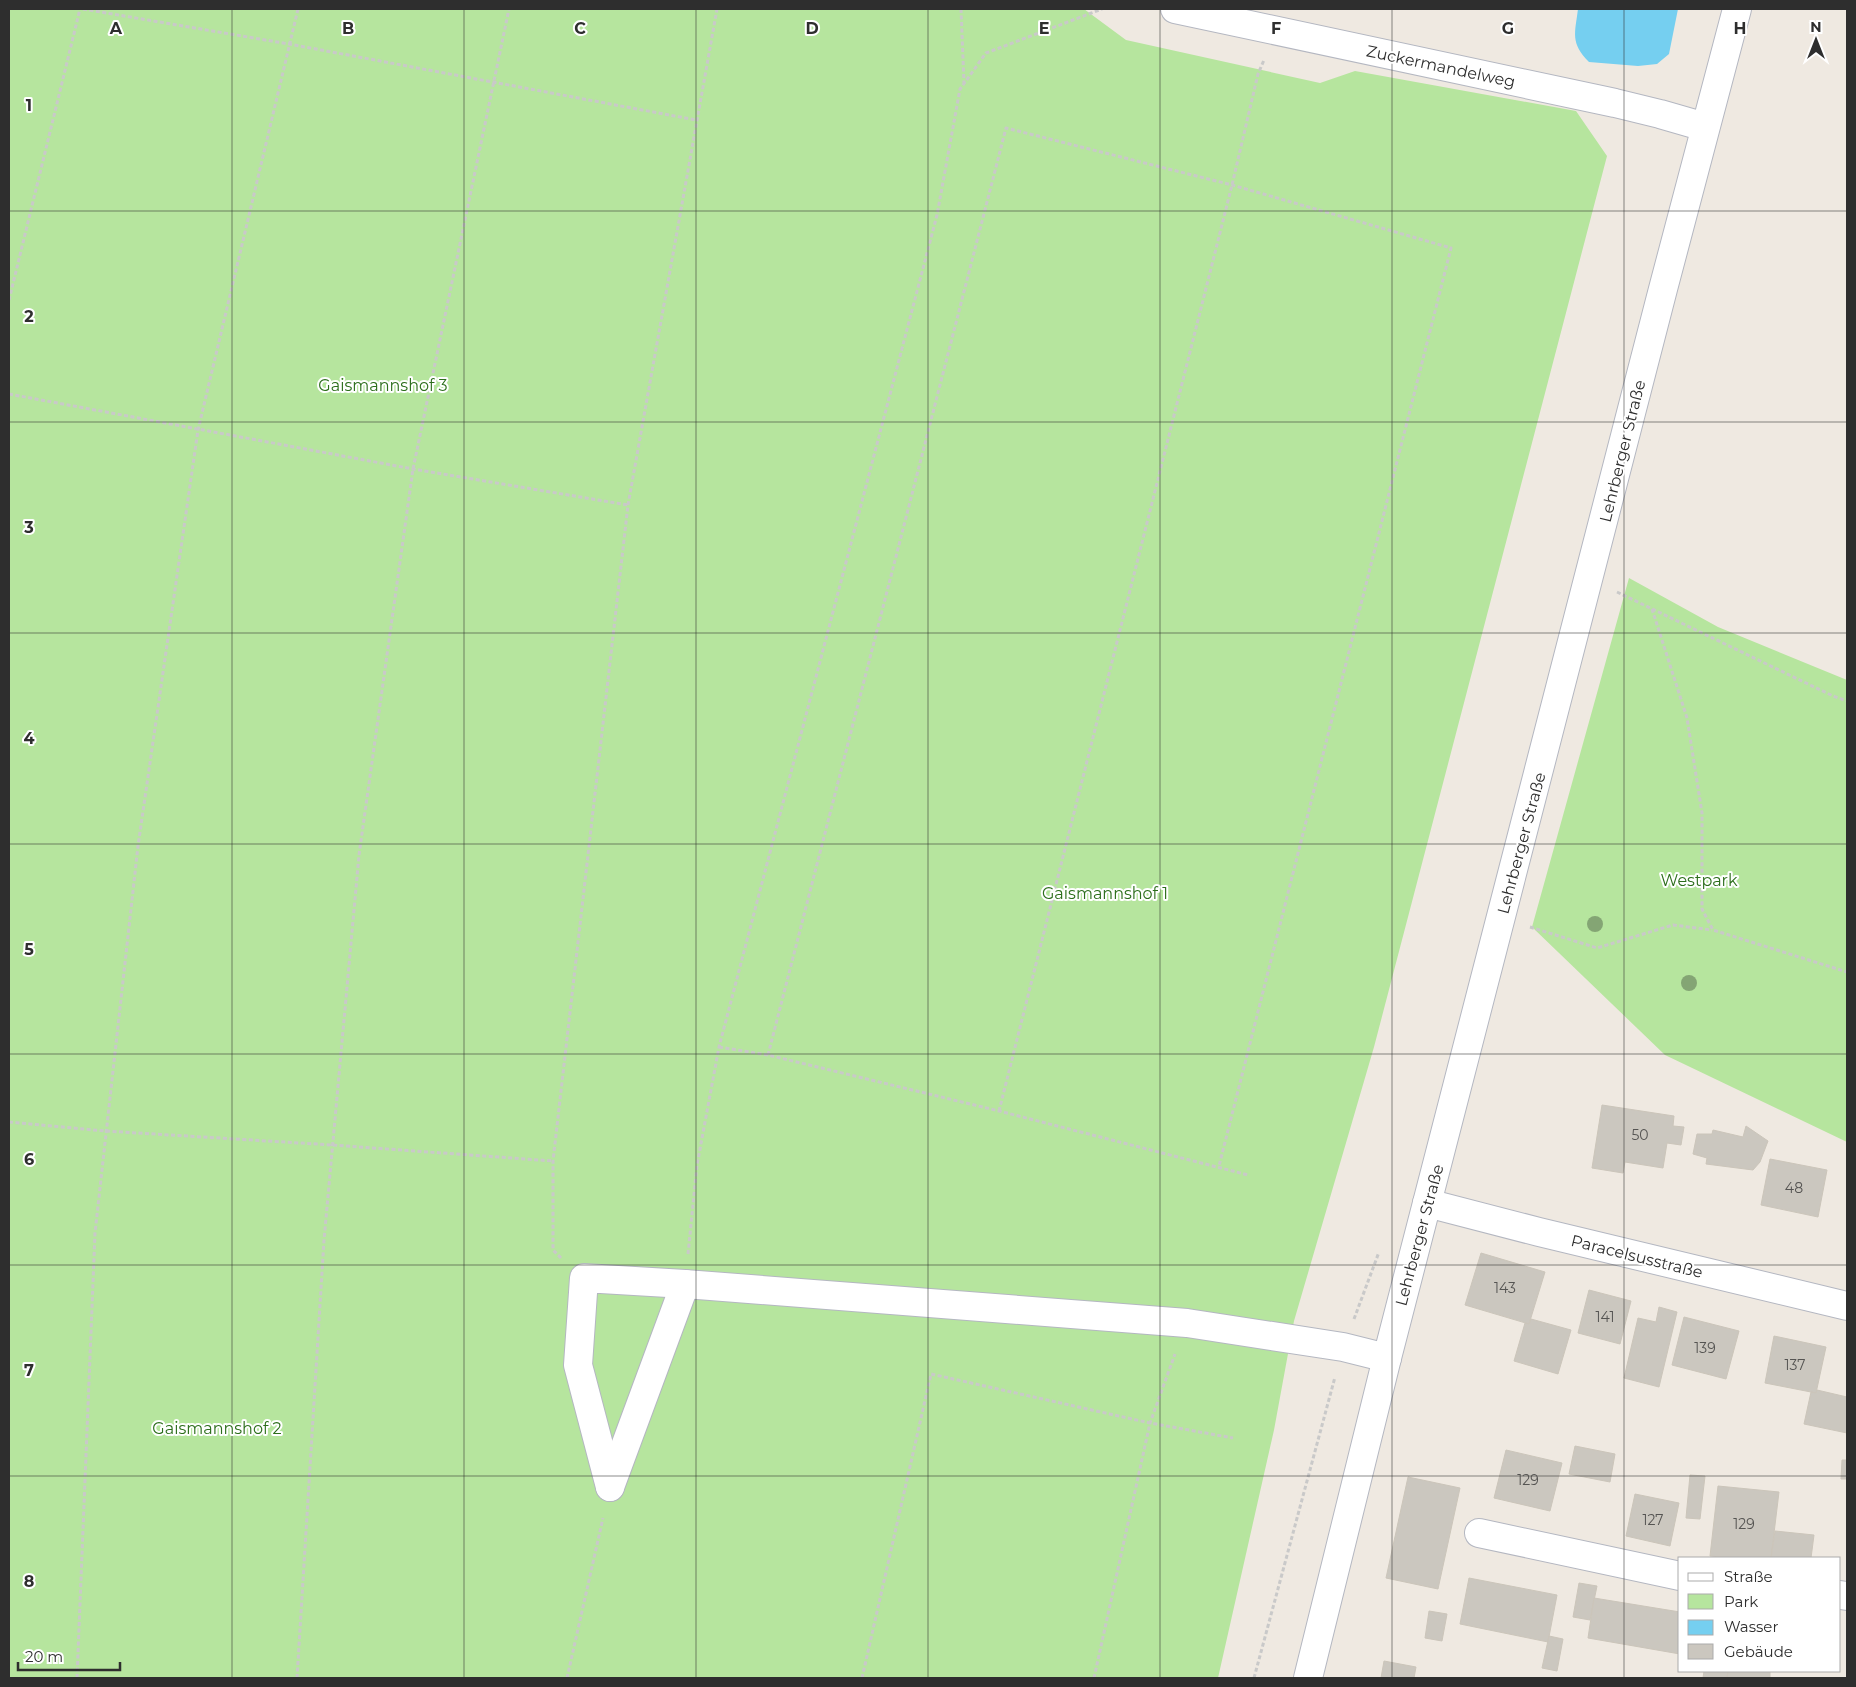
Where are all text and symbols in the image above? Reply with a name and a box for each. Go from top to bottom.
north arrow [1791,15,1841,65]
text: N [1810,18,1822,36]
text: A [109,19,123,38]
text: B [342,19,354,38]
text: C [574,19,586,38]
text: D [805,19,819,38]
text: E [1039,19,1049,38]
text: F [1271,19,1281,38]
text: G [1502,19,1514,38]
text: H [1734,19,1746,38]
street label: Zuckermandelweg [1365,41,1517,92]
text: 1 [26,96,32,115]
text: 2 [24,307,34,326]
park label: Gaismannshof 3 [318,376,448,395]
street label: Lehrberger Straße [1596,378,1649,524]
text: 3 [23,518,34,537]
text: 4 [23,729,35,748]
street label: Lehrberger Straße [1493,770,1550,916]
park label: Westpark [1661,871,1738,890]
park label: Gaismannshof 1 [1042,884,1168,903]
text: 5 [24,940,34,959]
house number: 50 [1631,1126,1649,1144]
text: 6 [24,1150,34,1169]
street label: Lehrberger Straße [1391,1162,1448,1308]
house number: 48 [1785,1179,1803,1197]
street label: Paracelsusstraße [1569,1231,1705,1282]
house number: 143 [1494,1279,1516,1297]
house number: 141 [1595,1308,1615,1326]
house number: 139 [1694,1339,1716,1357]
house number: 137 [1784,1356,1806,1374]
text: 7 [24,1361,34,1380]
park label: Gaismannshof 2 [152,1419,282,1438]
house number: 129 [1517,1471,1539,1489]
house number: 127 [1642,1511,1664,1529]
house number: 129 [1733,1515,1755,1533]
legend [1678,1557,1841,1672]
text: Straße [1724,1567,1773,1586]
text: 8 [24,1572,34,1591]
text: Park [1724,1592,1758,1611]
text: Wasser [1724,1617,1778,1636]
scale bar [18,1640,120,1672]
text: Gebäude [1724,1642,1793,1661]
text: 20 m [25,1647,63,1666]

